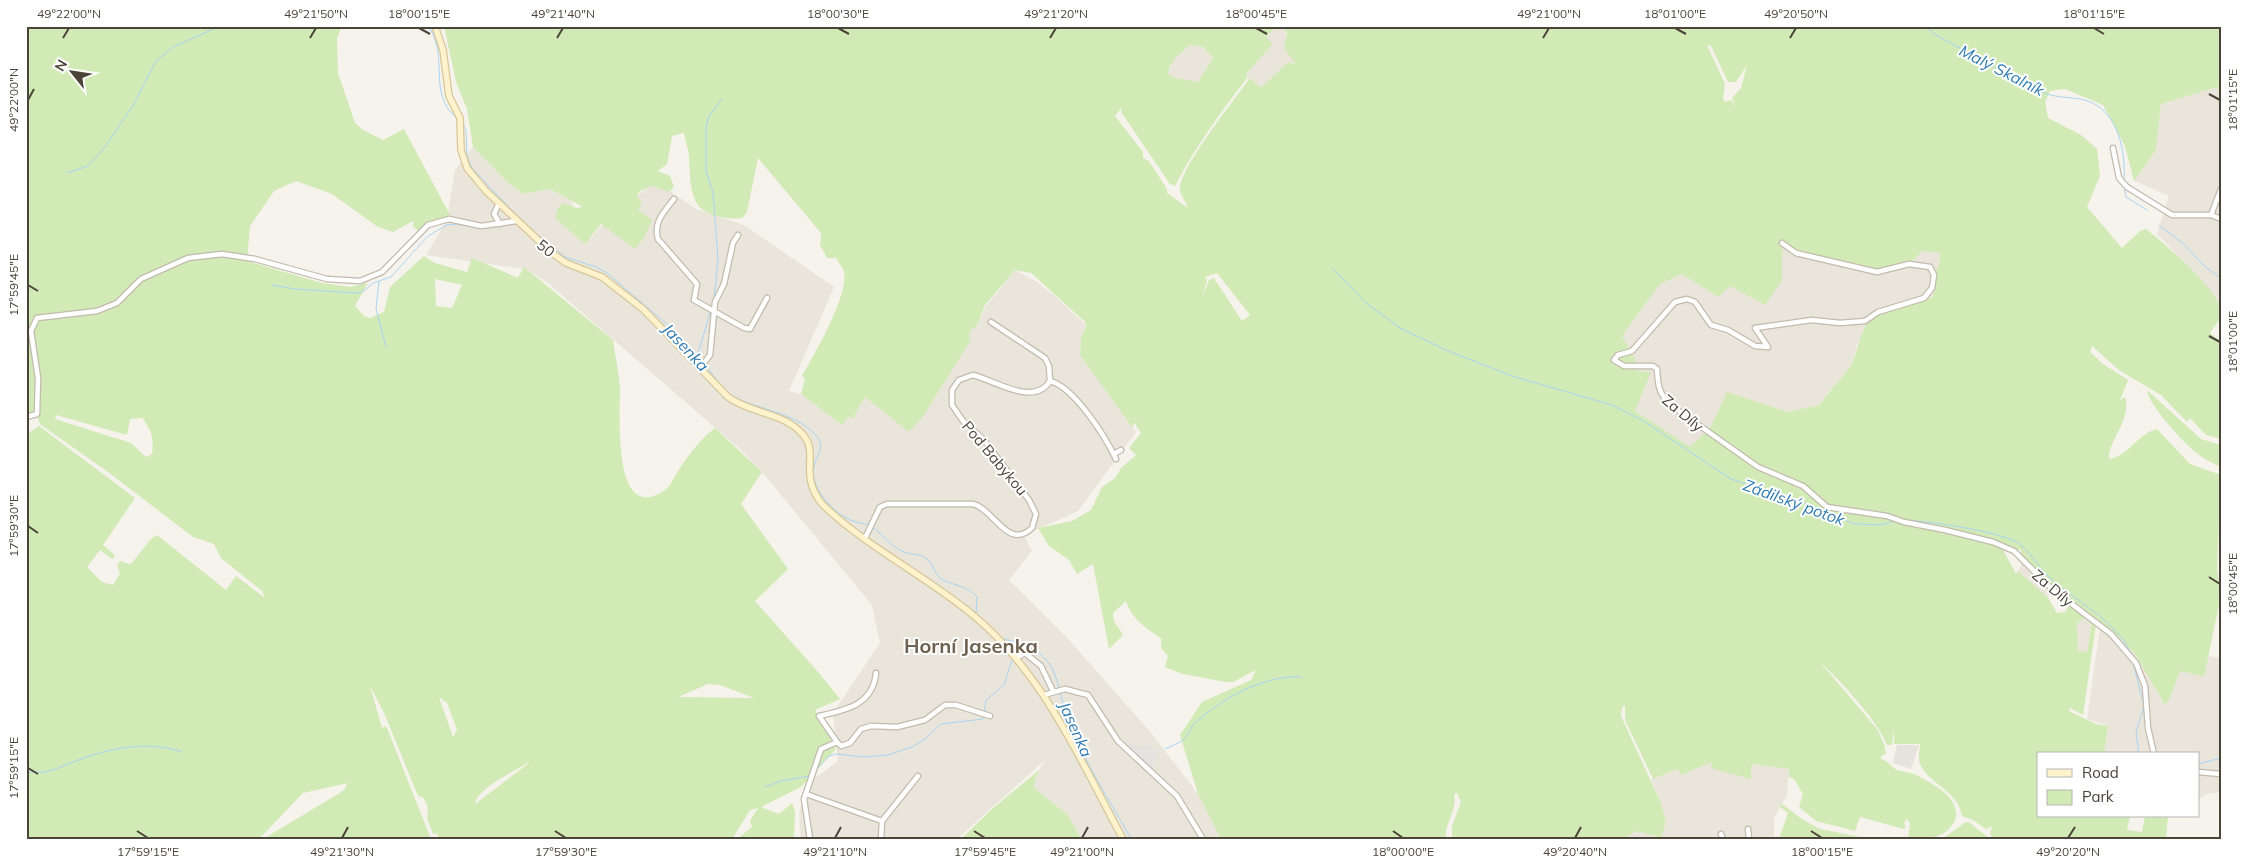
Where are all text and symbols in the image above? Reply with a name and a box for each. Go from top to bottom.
text: 49°22'00"N [37,6,101,21]
text: 49°21'50"N [284,6,348,21]
text: 18°00'15"E [388,6,450,21]
text: 49°21'40"N [531,6,595,21]
text: 18°00'30"E [807,6,869,21]
text: 49°21'20"N [1024,6,1088,21]
text: 18°00'45"E [1225,6,1287,21]
text: 49°21'00"N [1517,6,1581,21]
text: 18°01'00"E [1644,6,1706,21]
text: 49°20'50"N [1764,6,1828,21]
text: 18°01'15"E [2063,6,2125,21]
water label: Malý Skalník [1956,40,2049,100]
north arrow [48,48,98,98]
text: N [50,56,71,75]
text: 49°22'00"N [6,68,21,132]
text: 18°01'15"E [2225,69,2240,131]
street label: 50 [533,235,559,261]
text: 17°59'45"E [6,254,21,316]
text: 18°01'00"E [2225,311,2240,373]
water label: Jasenka [657,317,714,376]
street label: Za Díly [1658,390,1708,436]
street label: Pod Babykou [958,417,1032,499]
water label: Zádilský potok [1741,474,1848,530]
text: 17°59'30"E [6,495,21,557]
text: 18°00'45"E [2225,553,2240,615]
street label: Za Díly [2028,565,2078,611]
district label: Horní Jasenka [904,633,1038,658]
water label: Jasenka [1054,696,1097,760]
text: 17°59'15"E [6,737,21,799]
legend [2037,752,2200,818]
text: Road [2082,763,2119,782]
text: Park [2082,787,2114,806]
text: 17°59'15"E [117,844,179,859]
text: 49°21'30"N [310,844,374,859]
text: 17°59'30"E [535,844,597,859]
text: 49°21'10"N [803,844,867,859]
text: 17°59'45"E [954,844,1016,859]
text: 49°21'00"N [1050,844,1114,859]
text: 18°00'00"E [1372,844,1434,859]
text: 49°20'40"N [1543,844,1607,859]
text: 18°00'15"E [1791,844,1853,859]
text: 49°20'20"N [2036,844,2100,859]

